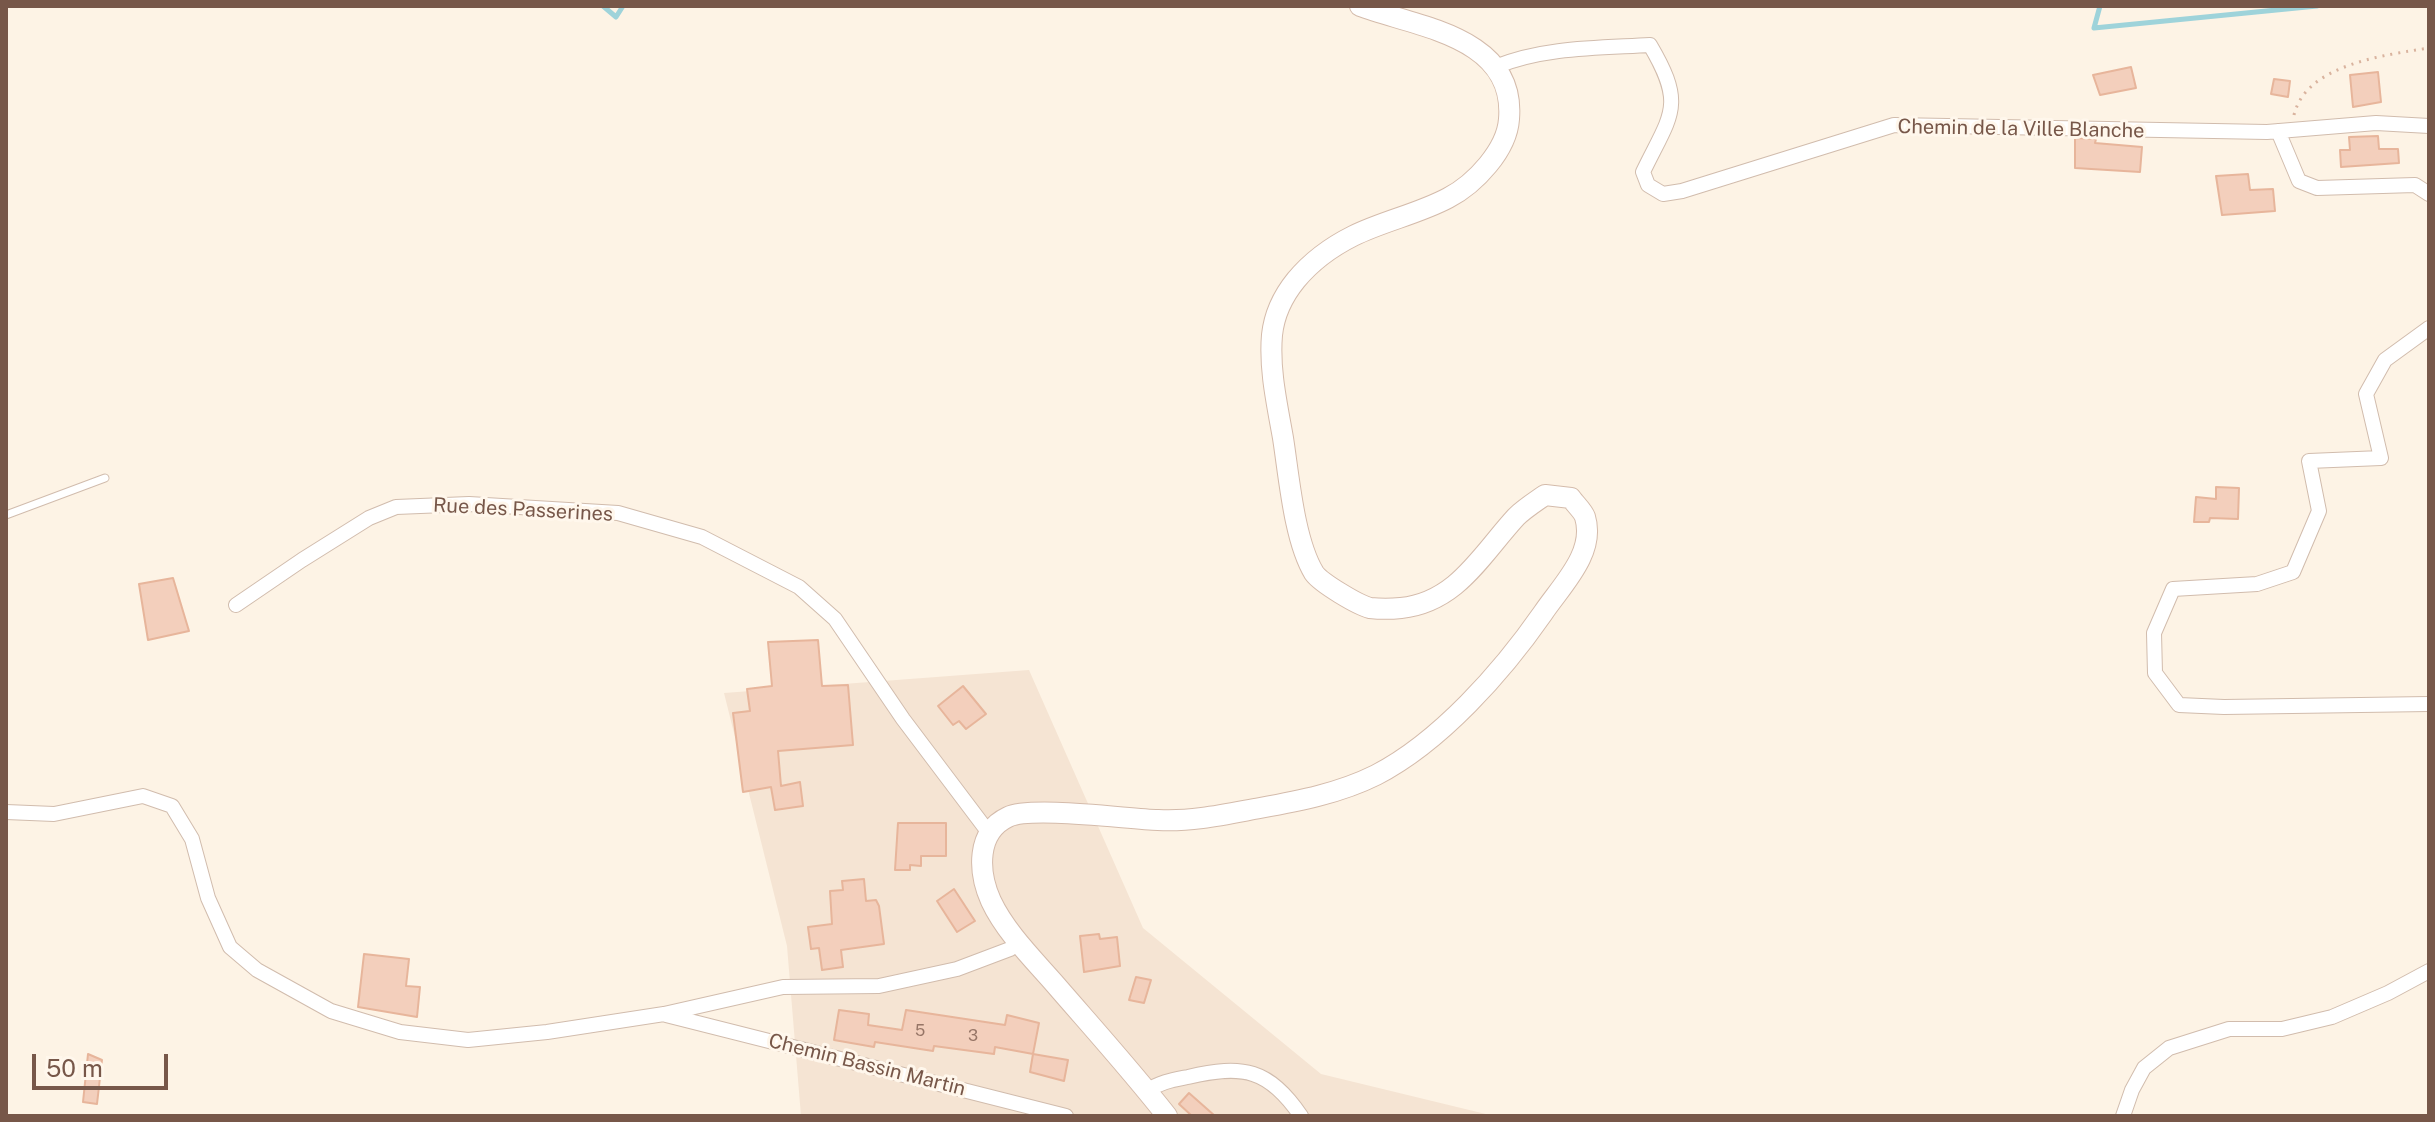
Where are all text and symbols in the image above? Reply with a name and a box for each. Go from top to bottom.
street label: Chemin de la Ville Blanche [1897,115,2145,143]
street label: Rue des Passerines [432,493,614,527]
house number: 5 [915,1021,925,1041]
house number: 3 [968,1026,978,1046]
street label: Chemin Bassin Martin [766,1029,968,1101]
scale bar [36,1038,172,1088]
text: 50 m [46,1054,103,1082]

